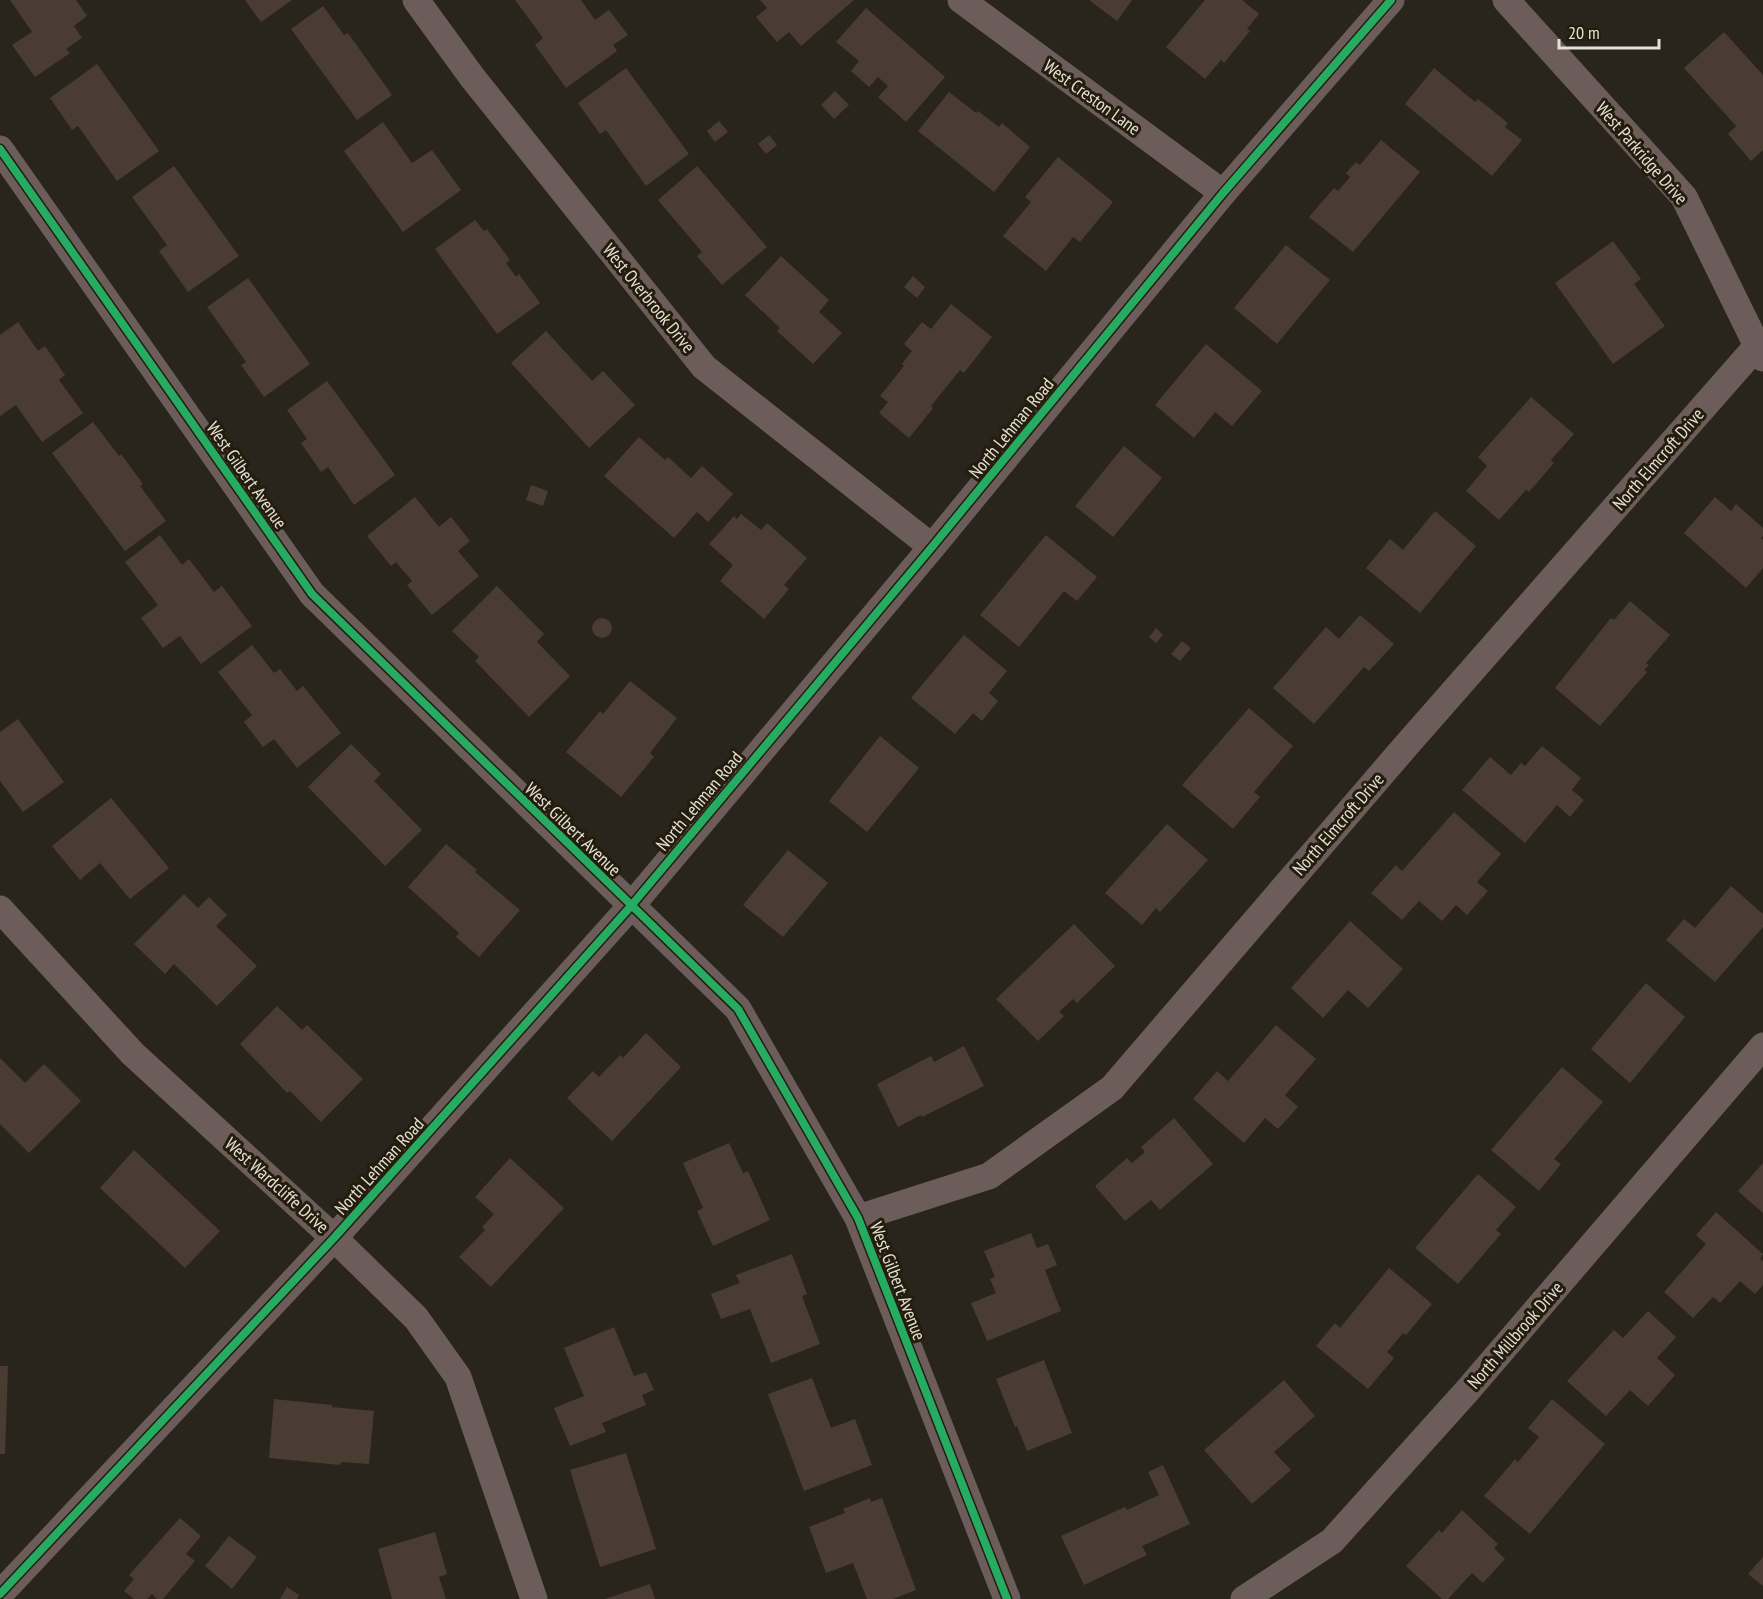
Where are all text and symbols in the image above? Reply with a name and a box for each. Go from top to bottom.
scale bar [1559,12,1660,50]
text: 20 m [1568,21,1600,44]
street label: West Creston Lane [1039,54,1145,140]
street label: West Parkridge Drive [1591,97,1693,209]
street label: West Overbrook Drive [598,239,700,357]
street label: North Lehman Road [963,373,1059,483]
street label: North Elmcroft Drive [1607,403,1709,515]
street label: West Gilbert Avenue [202,417,292,533]
street label: North Lehman Road [651,747,747,855]
street label: North Elmcroft Drive [1287,768,1389,880]
street label: West Gilbert Avenue [520,777,626,881]
street label: North Lehman Road [329,1113,429,1219]
street label: West Wardcliffe Drive [220,1132,334,1238]
street label: West Gilbert Avenue [865,1218,931,1344]
street label: North Millbrook Drive [1462,1277,1568,1393]

